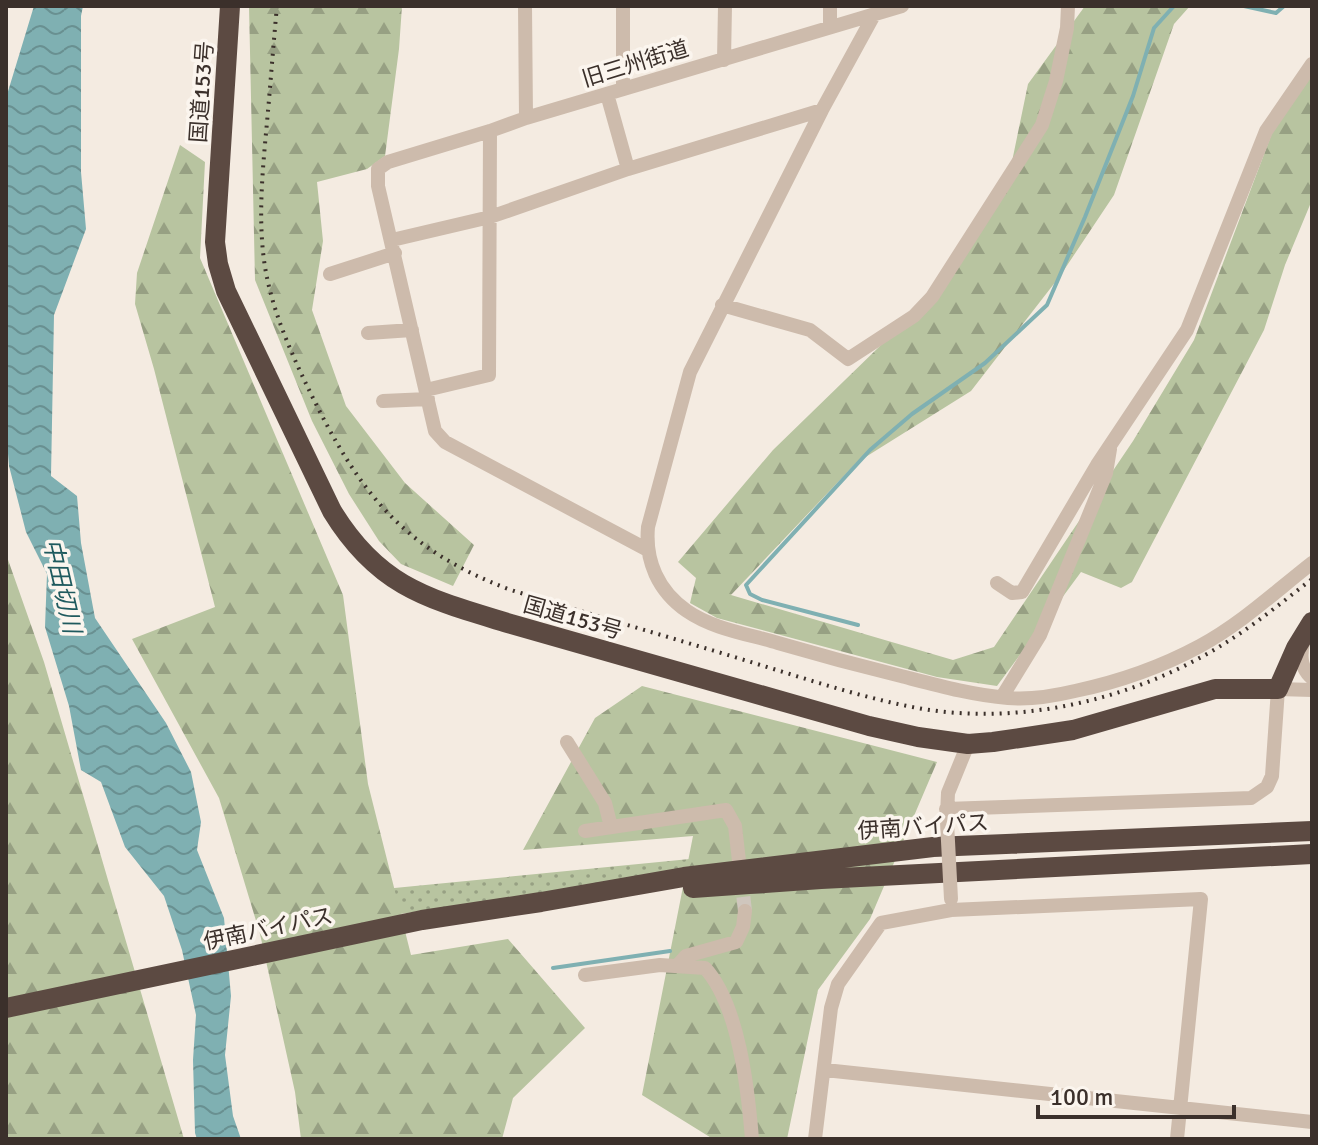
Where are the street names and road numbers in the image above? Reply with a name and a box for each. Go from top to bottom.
street label: 旧三州街道 [579,34,692,92]
street label: 国道153号 [184,40,219,144]
street label: 国道153号 [520,590,625,644]
street label: 伊南バイパス [856,808,990,845]
street label: 伊南バイパス [201,902,335,955]

